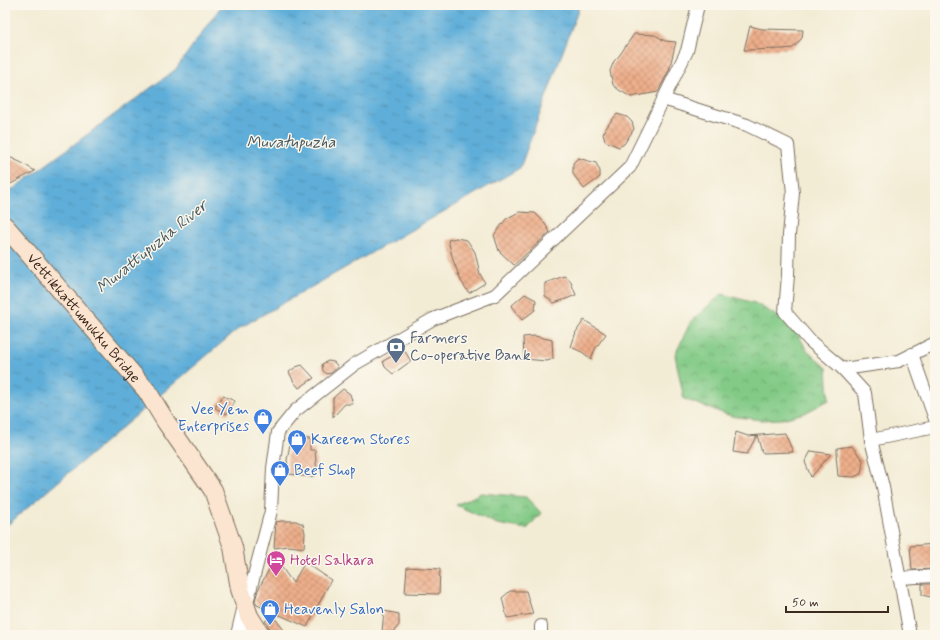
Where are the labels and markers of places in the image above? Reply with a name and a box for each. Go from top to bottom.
place label: Farmers Co-operative Bank [410,329,531,366]
bank icon: Farmers Co-operative Bank [385,336,407,364]
place label: Vee Yem Enterprises [178,400,249,437]
shop icon: Vee Yem Enterprises [252,407,274,435]
shop icon: Kareem Stores [286,428,308,456]
place label: Kareem Stores [311,430,410,450]
shop icon: Beef Shop [269,459,291,487]
place label: Beef Shop [294,461,356,481]
hotel icon: Hotel Salkara [265,549,287,577]
place label: Hotel Salkara [290,551,374,571]
shop icon: Heavenly Salon [259,598,281,626]
place label: Heavenly Salon [284,600,384,620]

